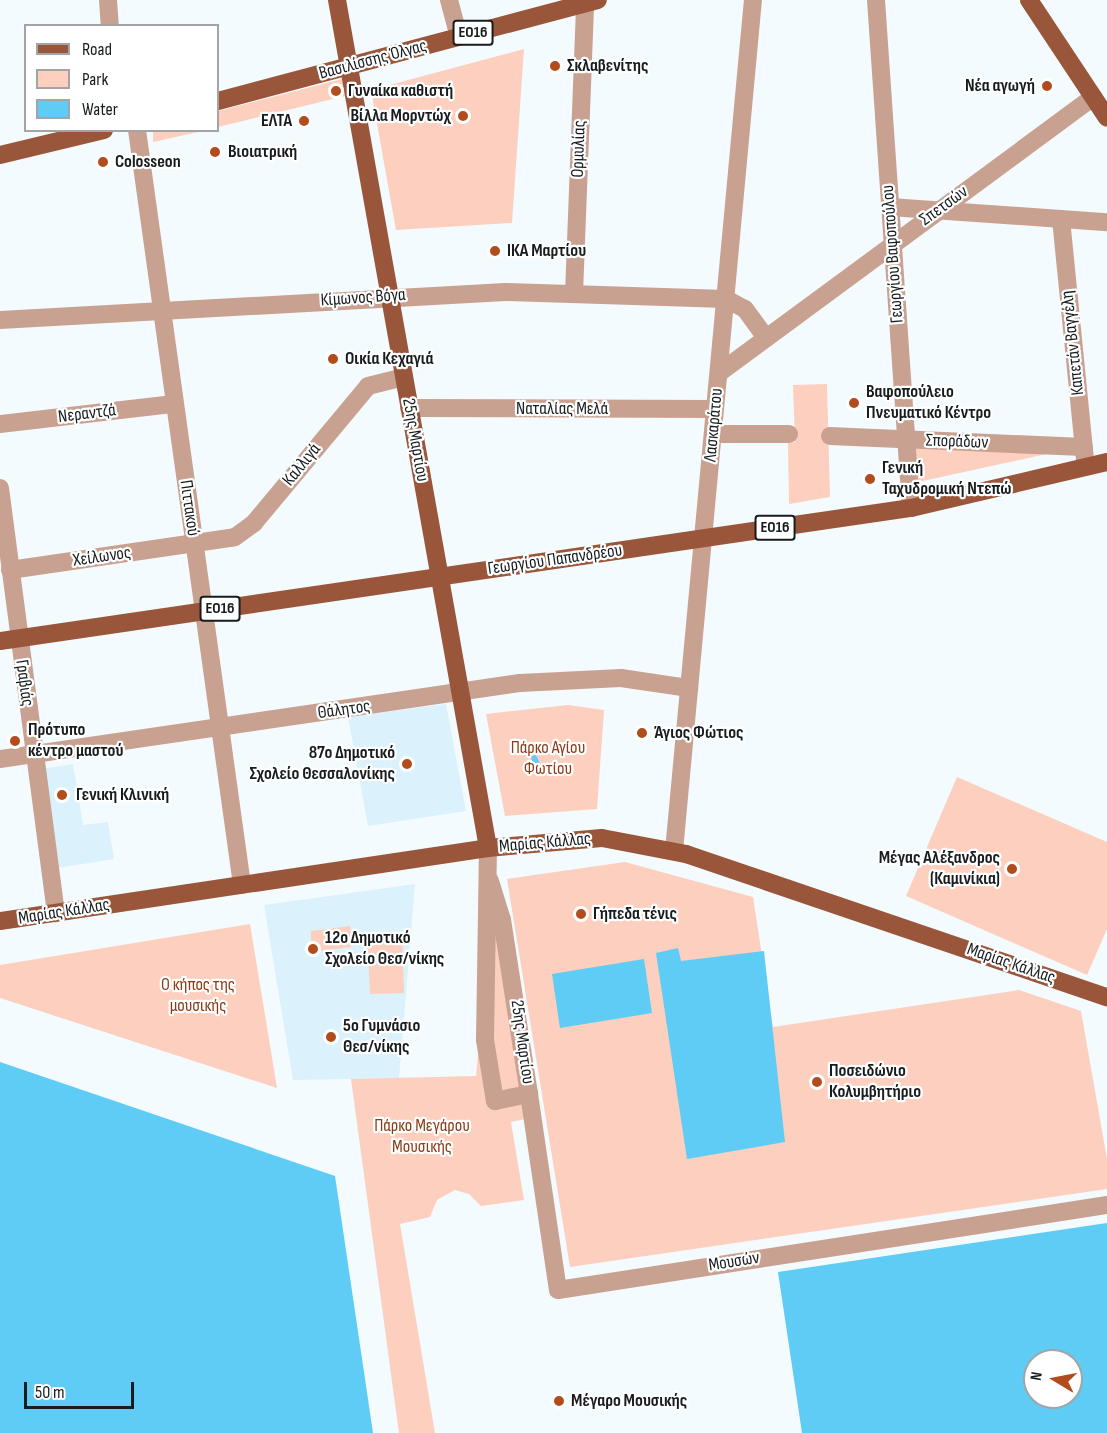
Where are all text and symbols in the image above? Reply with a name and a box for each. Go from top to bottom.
road number: ΕΟ16 [452,20,494,46]
legend [24,24,219,132]
street label: Βασιλίσσης Όλγας [317,35,429,85]
text: Road [82,39,112,60]
place label: Σκλαβενίτης [567,55,648,77]
marker: Σκλαβενίτης [548,59,562,73]
text: Park [82,69,108,90]
place label: Νέα αγωγή [965,75,1035,97]
marker: Νέα αγωγή [1040,79,1054,93]
place label: Γυναίκα καθιστή [348,80,453,102]
marker: Γυναίκα καθιστή [329,84,343,98]
text: Water [82,99,118,120]
place label: Βίλλα Μορντώχ [350,105,451,127]
marker: Βίλλα Μορντώχ [456,109,470,123]
place label: ΕΛΤΑ [261,110,292,132]
marker: ΕΛΤΑ [297,114,311,128]
street label: Ορμυλίας [567,120,591,178]
place label: Βιοιατρική [228,141,297,163]
marker: Βιοιατρική [206,143,224,161]
place label: Colosseon [115,151,181,173]
marker: Colosseon [96,155,110,169]
street label: Σπετσών [916,181,972,231]
street label: Γεωργίου Βαφοπούλου [877,184,909,324]
place label: ΙΚΑ Μαρτίου [507,240,586,262]
marker: ΙΚΑ Μαρτίου [488,244,502,258]
street label: Κίμωνος Βόγα [320,284,406,312]
street label: Καπετάν Βαγγέλη [1057,290,1089,396]
place label: Οικία Κεχαγιά [345,348,433,370]
marker: Οικία Κεχαγιά [326,352,340,366]
place label: Βαφοπούλειο Πνευματικό Κέντρο [866,382,991,424]
street label: Λασκαράτου [700,387,728,463]
marker: Βαφοπούλειο Πνευματικό Κέντρο [847,396,861,410]
street label: 25ης Μαρτίου [397,397,433,483]
street label: Ναταλίας Μελά [516,398,608,420]
street label: Νεραντζά [57,400,117,428]
street label: Σποράδων [925,430,989,454]
street label: Καλλιγά [278,439,326,491]
place label: Γενική Ταχυδρομική Ντεπώ [882,458,1012,500]
marker: Γενική Ταχυδρομική Ντεπώ [863,472,877,486]
street label: Πιττακού [174,479,204,537]
road number: ΕΟ16 [754,515,796,541]
street label: Γεωργίου Παπανδρέου [486,540,624,580]
street label: Χείλωνος [72,542,132,572]
road number: ΕΟ16 [199,596,241,622]
street label: Γραβιάς [10,658,38,708]
street label: Θάλητος [316,696,372,724]
place label: Πρότυπο κέντρο μαστού [28,720,124,762]
place label: Άγιος Φώτιος [654,722,744,744]
marker: Άγιος Φώτιος [635,726,649,740]
marker: Πρότυπο κέντρο μαστού [6,732,24,750]
park label: Πάρκο Αγίου Φωτίου [511,738,585,780]
place label: 87ο Δημοτικό Σχολείο Θεσσαλονίκης [249,743,395,786]
marker: 87ο Δημοτικό Σχολείο Θεσσαλονίκης [400,757,414,771]
place label: Γενική Κλινική [76,784,169,806]
marker: Γενική Κλινική [53,786,71,804]
street label: Μαρίας Κάλλας [498,828,592,858]
place label: Μέγας Αλέξανδρος (Καμινίκια) [879,848,1000,890]
marker: Μέγας Αλέξανδρος (Καμινίκια) [1005,862,1019,876]
street label: Μαρίας Κάλλας [17,894,111,930]
place label: Γήπεδα τένις [593,903,677,925]
marker: Γήπεδα τένις [574,907,588,921]
place label: 12ο Δημοτικό Σχολείο Θεσ/νίκης [325,928,444,970]
street label: Μαρίας Κάλλας [964,939,1058,989]
marker: 12ο Δημοτικό Σχολείο Θεσ/νίκης [306,942,320,956]
park label: Ο κήπος της μουσικής [161,975,235,1018]
street label: 25ης Μαρτίου [505,999,539,1085]
place label: 5ο Γυμνάσιο Θεσ/νίκης [343,1016,420,1058]
marker: 5ο Γυμνάσιο Θεσ/νίκης [324,1030,338,1044]
place label: Ποσειδώνιο Κολυμβητήριο [829,1061,921,1104]
marker: Ποσειδώνιο Κολυμβητήριο [810,1075,824,1089]
park label: Πάρκο Μεγάρου Μουσικής [374,1116,470,1158]
street label: Μουσών [707,1247,761,1277]
north arrow [1023,1349,1083,1409]
scale bar [27,1370,136,1408]
text: N [1027,1370,1047,1382]
text: 50 m [35,1382,65,1403]
place label: Μέγαρο Μουσικής [571,1390,687,1412]
marker: Μέγαρο Μουσικής [552,1394,566,1408]

